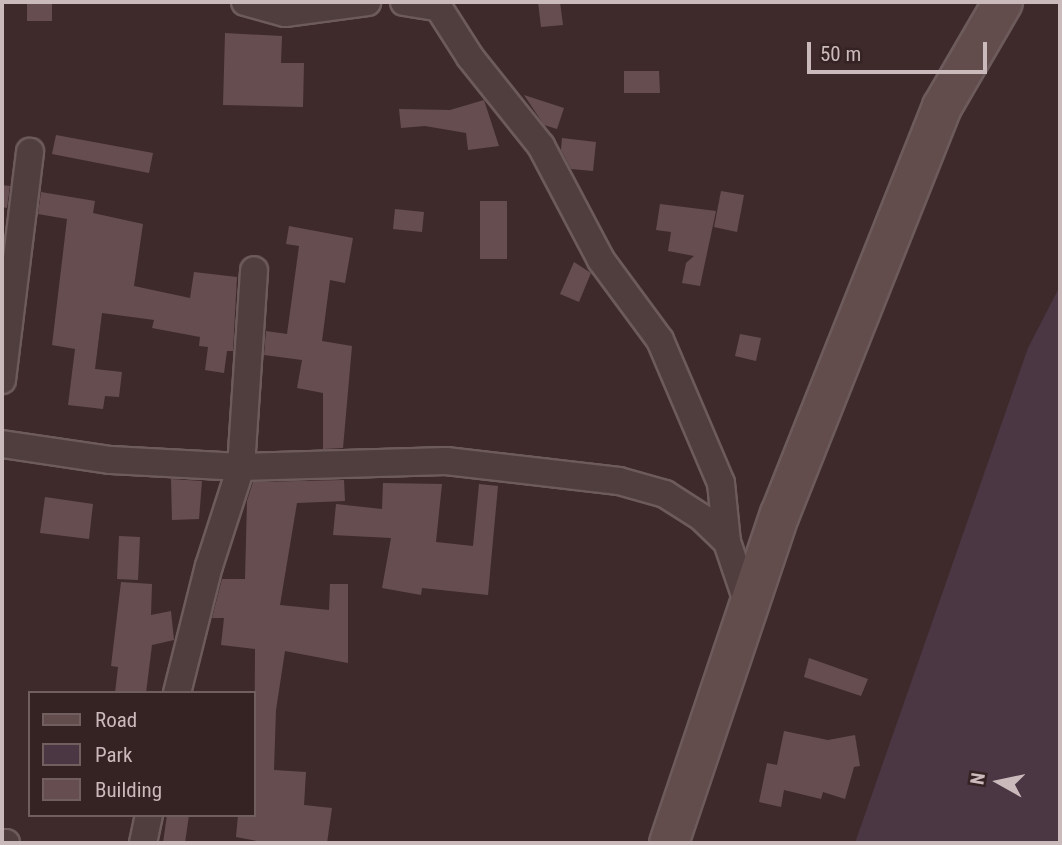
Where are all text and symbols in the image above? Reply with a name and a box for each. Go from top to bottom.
scale bar [810,28,990,72]
text: 50 m [820,42,861,66]
legend [28,691,256,817]
text: Road [95,708,137,732]
text: Park [95,743,132,767]
north arrow [964,747,1034,817]
text: N [965,771,990,786]
text: Building [95,778,162,802]

